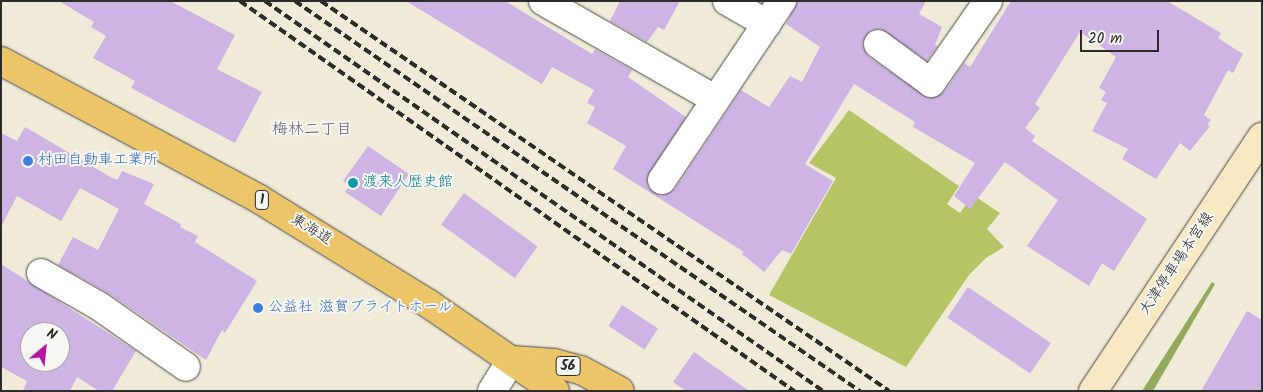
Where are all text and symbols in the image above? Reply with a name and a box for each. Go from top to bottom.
scale bar [1083,20,1162,52]
text: 20 m [1088,27,1122,51]
district label: 梅林二丁目 [272,120,352,140]
place label: 村田自動車工業所 [38,152,158,170]
marker: 村田自動車工業所 [22,155,34,167]
place label: 渡来人歴史館 [363,174,453,192]
marker: 渡来人歴史館 [347,177,359,189]
road number: 1 [254,188,270,212]
street label: 大津停車場本宮線 [1136,209,1218,319]
street label: 東海道 [287,211,335,249]
place label: 公益社 滋賀ブライトホール [268,299,454,317]
marker: 公益社 滋賀ブライトホール [252,302,264,314]
north arrow [20,322,70,372]
text: N [43,323,61,346]
road number: 56 [556,354,580,378]

